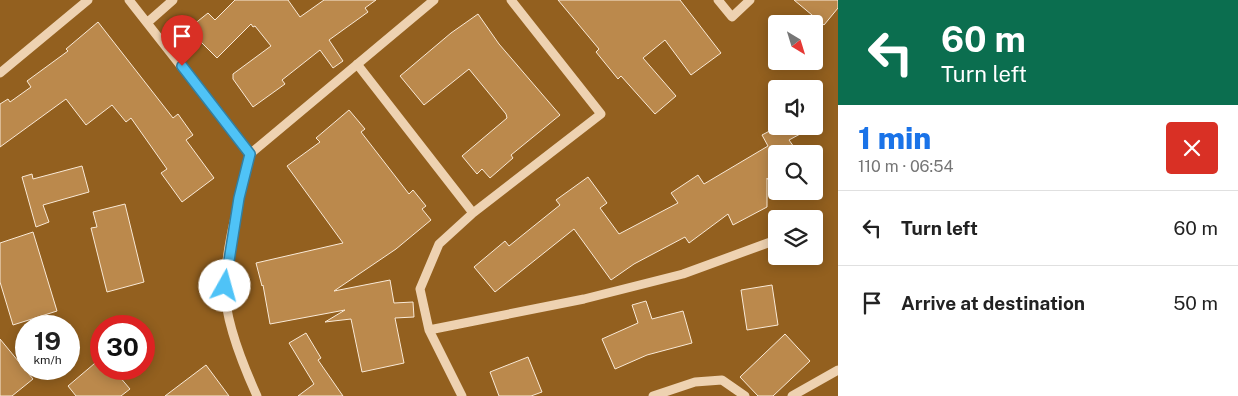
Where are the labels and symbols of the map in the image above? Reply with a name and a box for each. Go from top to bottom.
pin [161,15,203,66]
north arrow [768,15,822,70]
position arrow [198,259,250,311]
speed limit sign: 30 [90,315,155,380]

